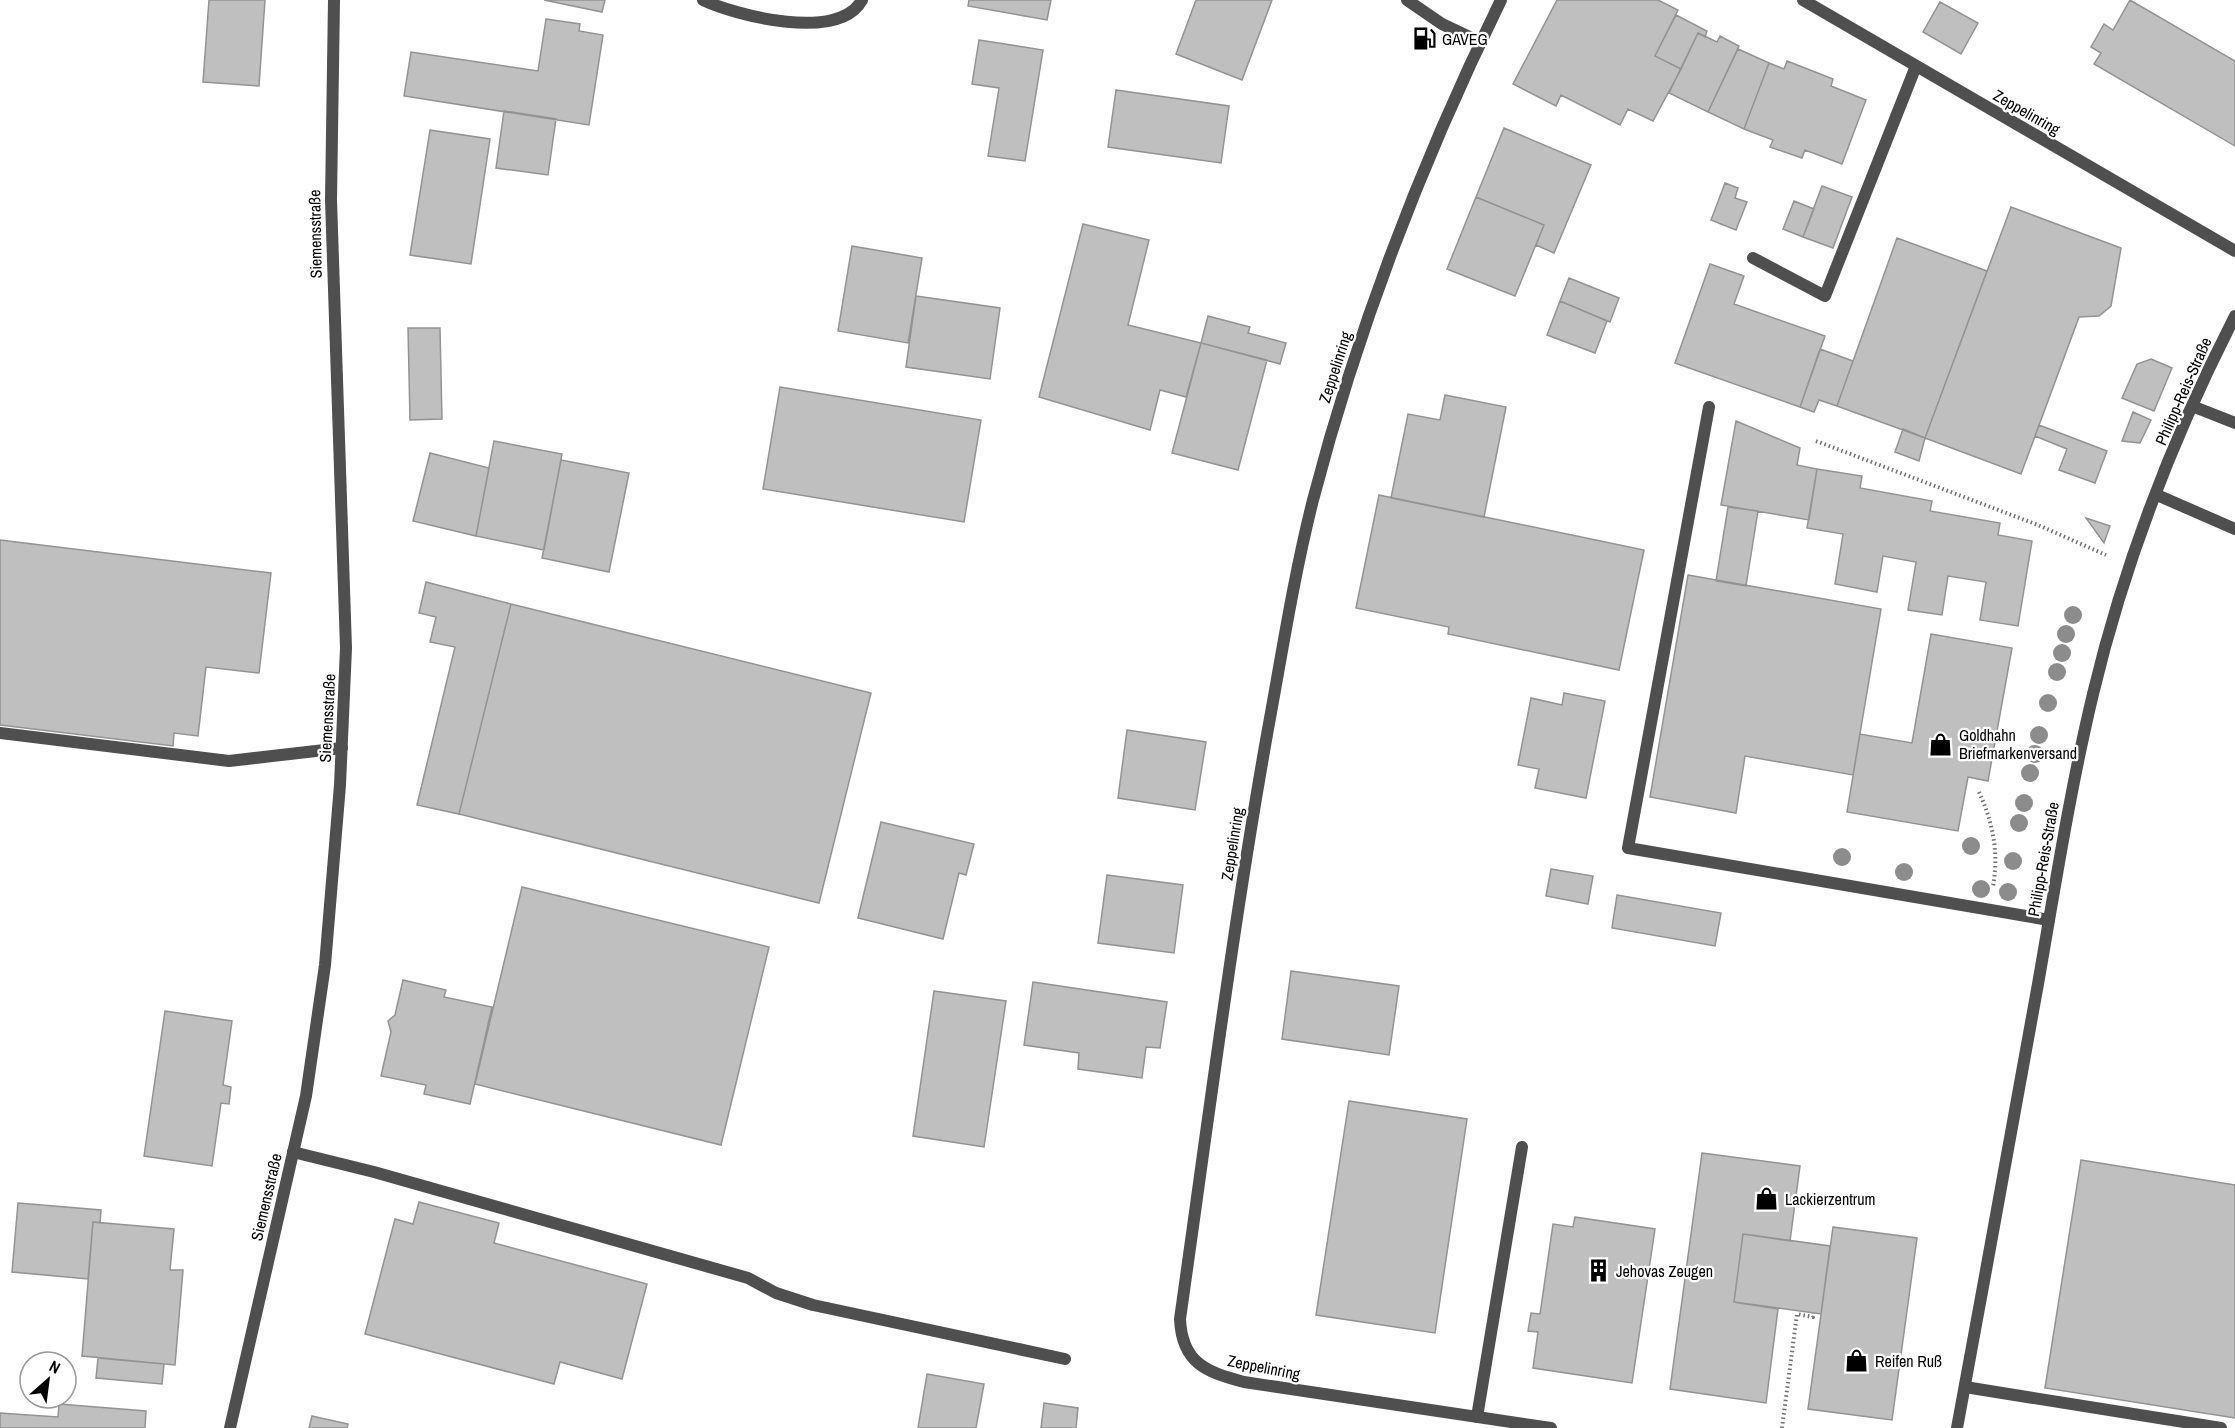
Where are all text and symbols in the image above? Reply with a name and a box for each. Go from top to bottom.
fuel station icon: GAVEG [1411,26,1437,52]
place label: GAVEG [1442,28,1488,50]
street label: Zeppelinring [1990,84,2065,140]
street label: Siemensstraße [303,189,327,279]
street label: Zeppelinring [1313,328,1357,405]
street label: Philipp-Reis-Straße [2149,334,2217,448]
street label: Siemensstraße [314,673,340,763]
place label: Goldhahn Briefmarkenversand [1959,724,2077,764]
shop icon: Goldhahn Briefmarkenversand [1928,731,1954,757]
street label: Philipp-Reis-Straße [2022,800,2064,918]
street label: Zeppelinring [1215,805,1249,882]
street label: Siemensstraße [245,1151,287,1243]
shop icon: Lackierzentrum [1754,1186,1780,1212]
place label: Lackierzentrum [1785,1188,1875,1210]
building icon: Jehovas Zeugen [1585,1258,1611,1284]
place label: Jehovas Zeugen [1616,1260,1713,1282]
shop icon: Reifen Ruß [1844,1348,1870,1374]
street label: Zeppelinring [1226,1349,1303,1385]
north arrow [18,1350,78,1410]
place label: Reifen Ruß [1875,1350,1942,1372]
text: N [46,1355,64,1379]

